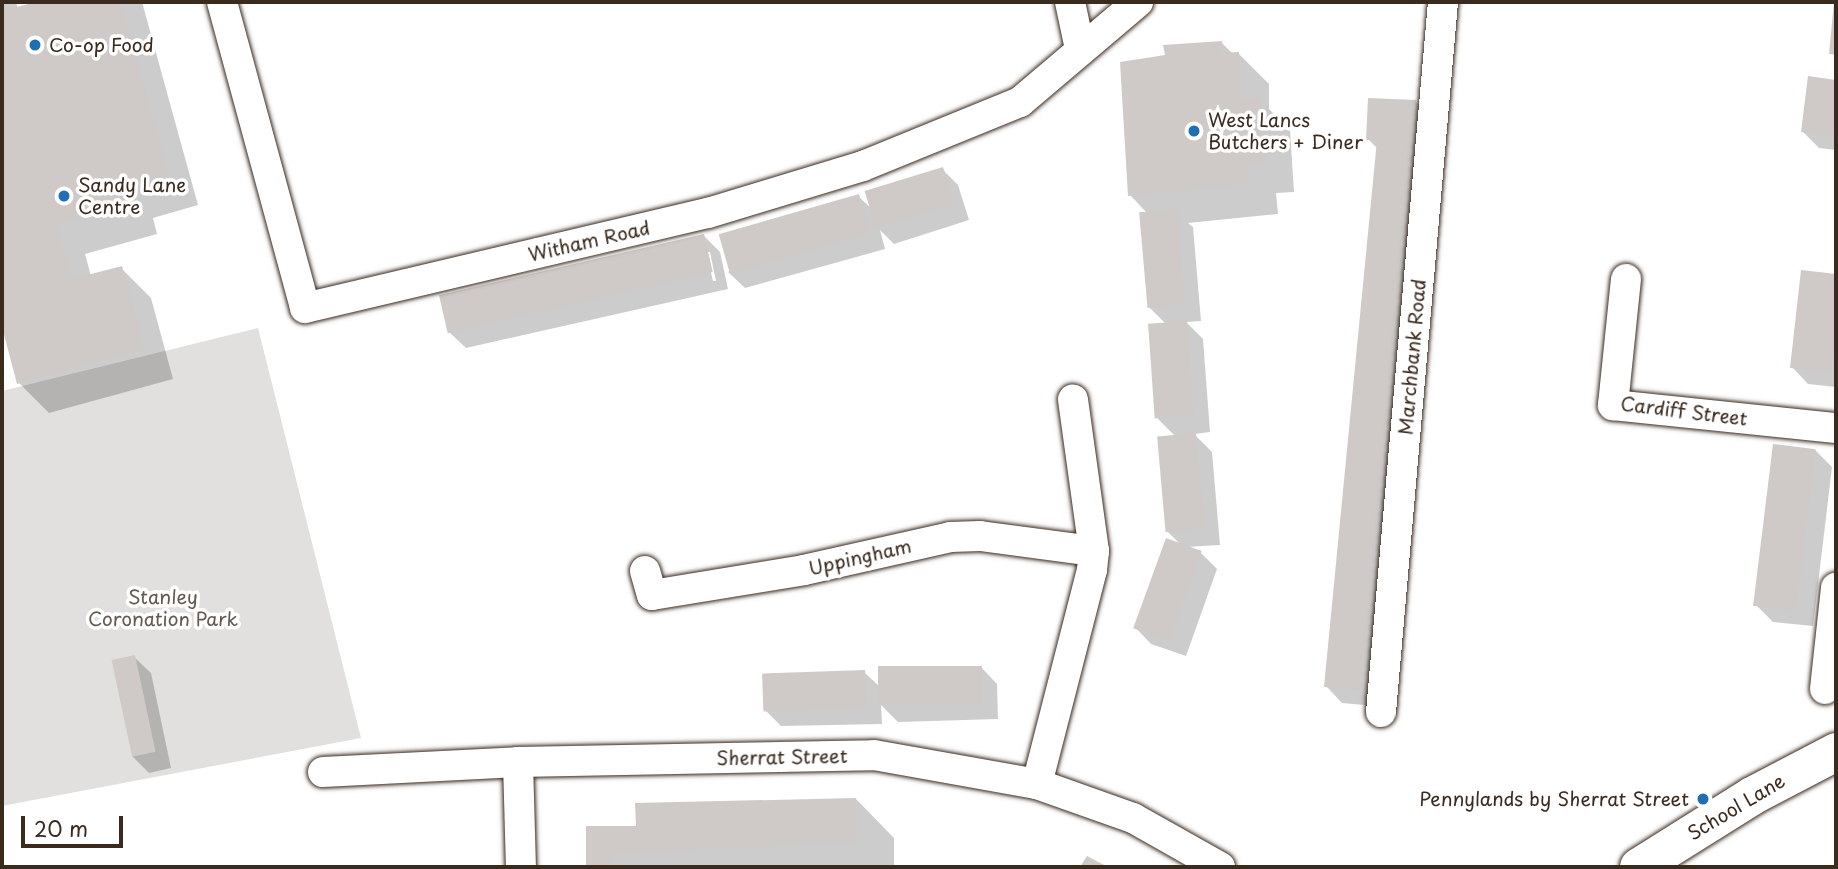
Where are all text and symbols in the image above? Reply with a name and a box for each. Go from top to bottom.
place label: Co-op Food [49,34,154,56]
marker: Co-op Food [27,37,43,53]
place label: West Lancs Butchers + Diner [1208,109,1364,153]
marker: West Lancs Butchers + Diner [1186,123,1202,139]
place label: Sandy Lane Centre [78,174,186,218]
marker: Sandy Lane Centre [56,188,72,204]
street label: Witham Road [526,216,652,266]
street label: Marchbank Road [1394,278,1430,436]
street label: Cardiff Street [1619,392,1749,430]
street label: Uppingham [806,534,914,580]
park label: Stanley Coronation Park [88,586,238,630]
street label: Sherrat Street [716,744,848,770]
street label: School Lane [1683,769,1789,845]
place label: Pennylands by Sherrat Street [1419,788,1689,810]
marker: Pennylands by Sherrat Street [1695,791,1711,807]
scale bar [24,802,126,846]
text: 20 m [34,812,88,844]

